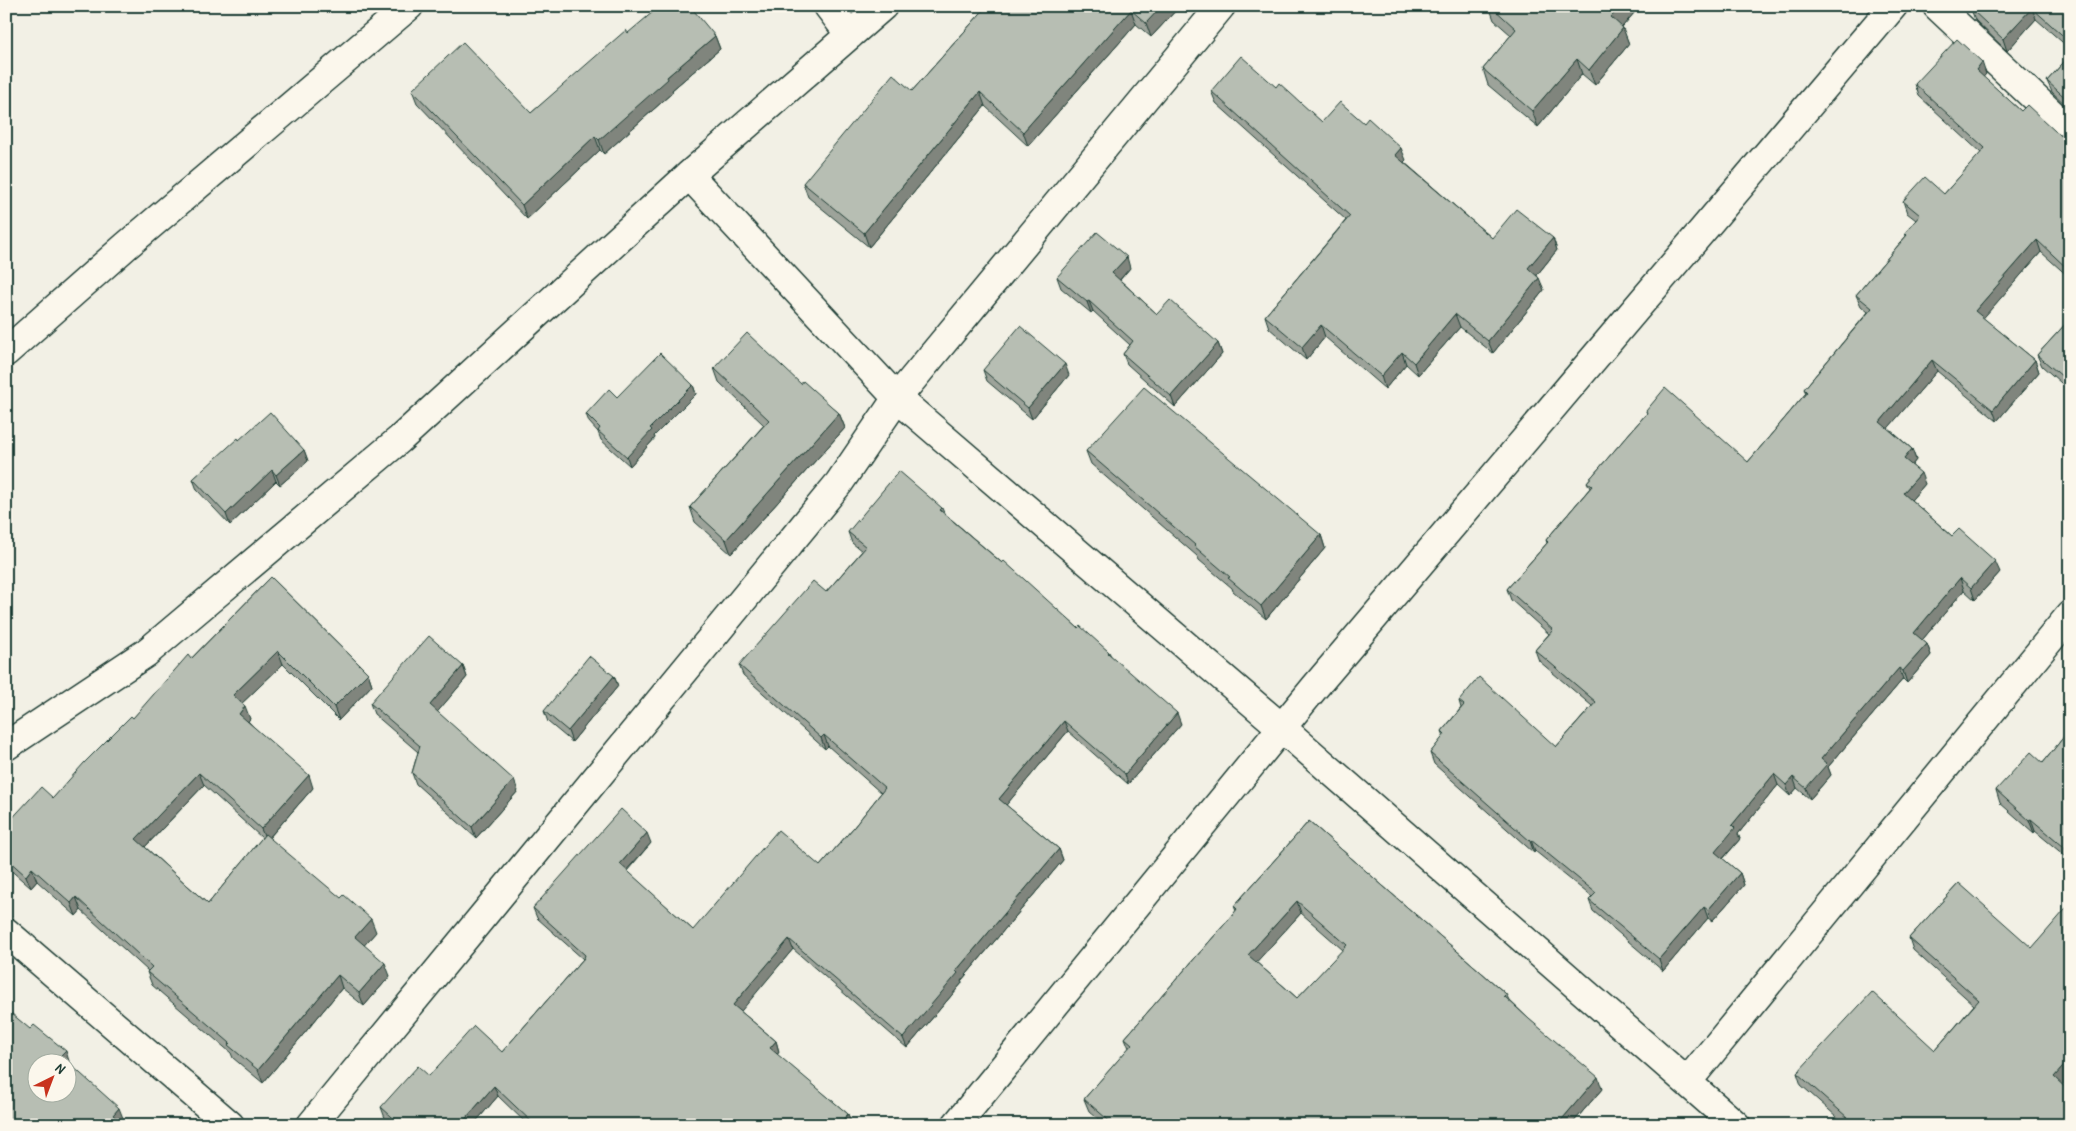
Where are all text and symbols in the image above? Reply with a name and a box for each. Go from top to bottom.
north arrow [28,1054,78,1104]
text: N [52,1058,71,1078]

